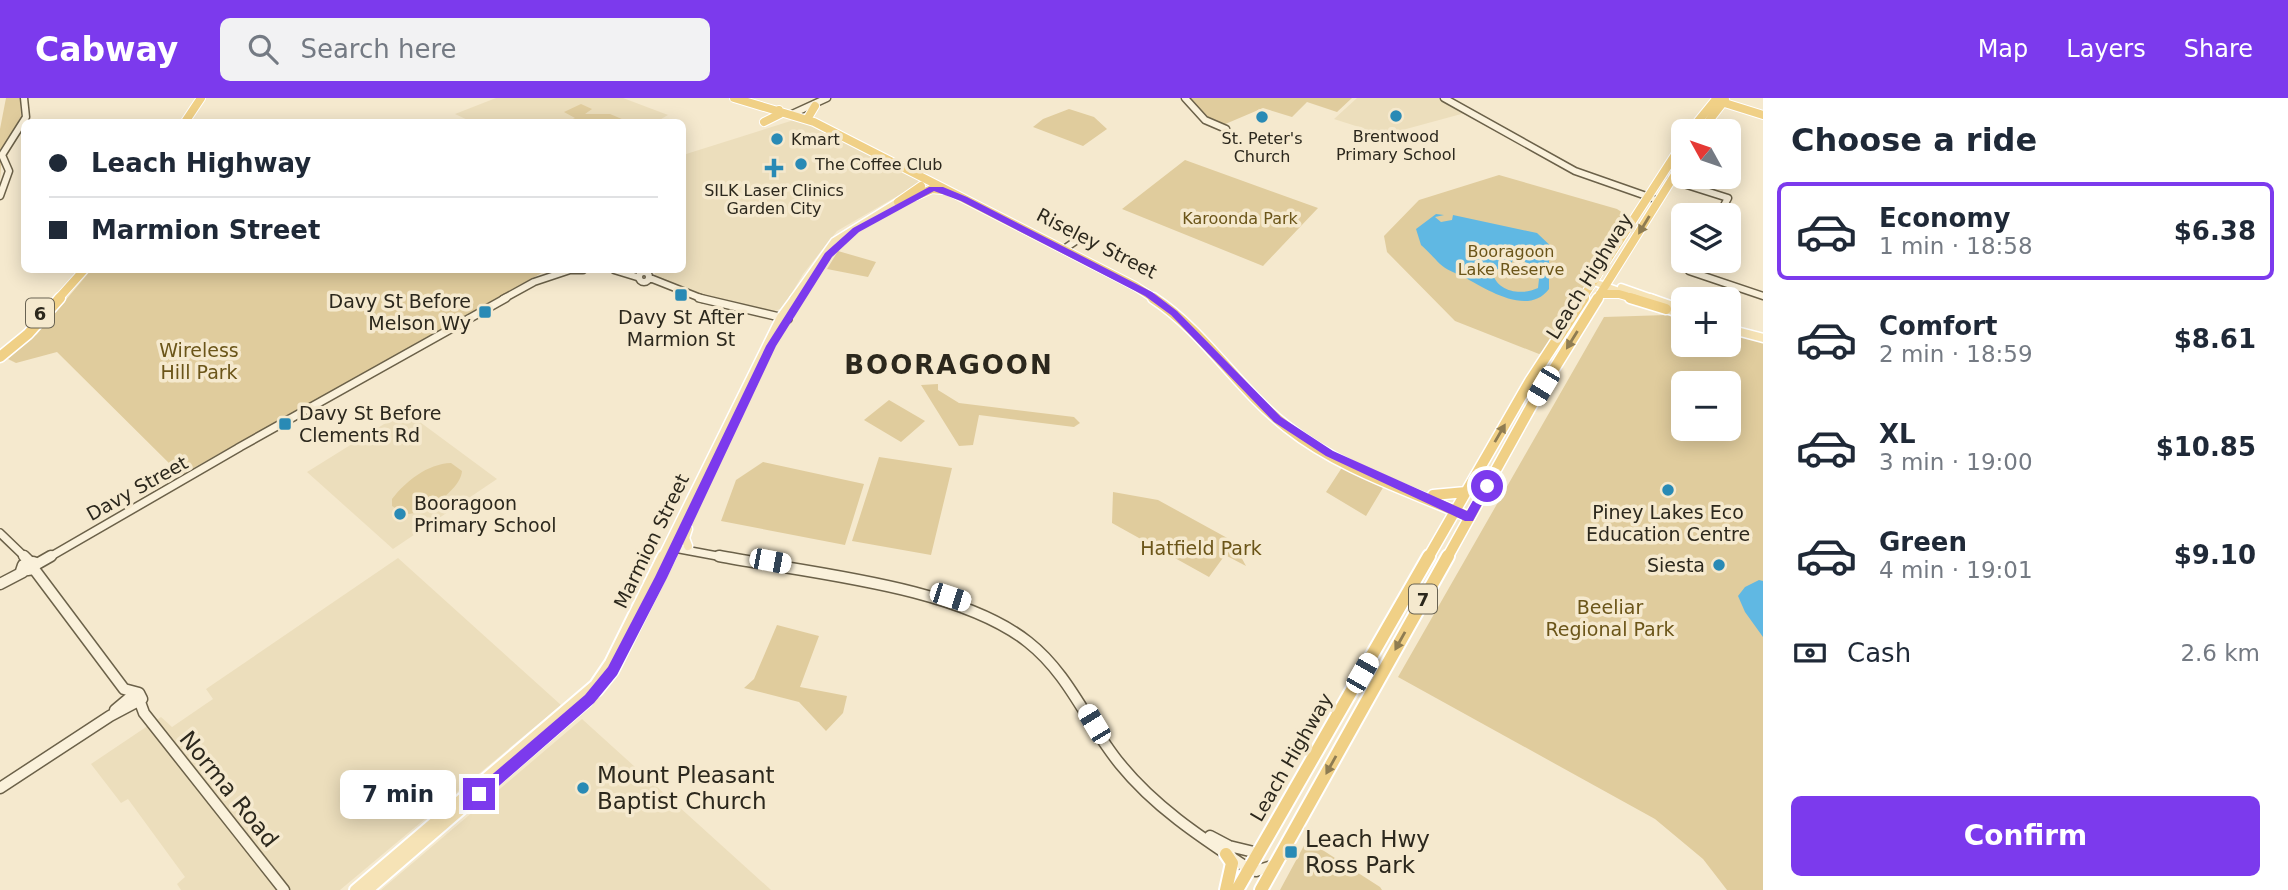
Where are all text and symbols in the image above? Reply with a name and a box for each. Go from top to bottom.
search box [220,18,710,81]
text: Cabway [35,30,178,69]
icon: search [244,30,282,68]
text: Search here [300,34,457,64]
text: Map [1978,35,2028,63]
text: Layers [2066,35,2146,63]
text: Share [2184,35,2253,63]
marker: Brentwood Primary School [1388,108,1404,124]
marker: St. Peter's Church [1254,109,1270,125]
north arrow [1671,119,1741,189]
map controls [1671,119,1741,441]
text: Choose a ride [1791,121,2037,159]
place label: Brentwood Primary School [1336,127,1456,164]
place label: St. Peter's Church [1222,129,1302,166]
place label: Kmart [791,130,840,149]
marker: Kmart [769,131,785,147]
text: Leach Highway [91,148,311,178]
place label: The Coffee Club [814,155,943,174]
marker: The Coffee Club [793,156,809,172]
marker: SILK Laser Clinics Garden City [764,158,784,178]
place label: SILK Laser Clinics Garden City [704,181,844,218]
icon: car [1795,200,1858,263]
street label: Riseley Street [1033,203,1161,283]
button: layers [1671,203,1741,273]
text: Economy [1879,203,2010,233]
park label: Karoonda Park [1182,209,1299,228]
street label: Leach Highway [1541,209,1637,343]
text: Marmion Street [91,215,320,245]
one-way arrow [1637,216,1650,235]
text: $6.38 [2174,216,2256,246]
text: 1 min · 18:58 [1879,233,2033,259]
park label: Booragoon Lake Reserve [1458,242,1564,279]
marker: Davy St After Marmion St [673,287,689,303]
button: + [1671,287,1741,357]
place label: Davy St Before Melson Wy [329,290,471,334]
road number: 6 [26,298,54,328]
marker: Davy St Before Melson Wy [477,304,493,320]
place label: Davy St After Marmion St [618,306,744,350]
icon: car [1795,308,1858,371]
text: Comfort [1879,311,1997,341]
text: $8.61 [2174,324,2256,354]
one-way arrow [1565,330,1578,350]
park label: Wireless Hill Park [159,339,239,383]
text: 2 min · 18:59 [1879,341,2033,367]
district label: BOORAGOON [844,350,1054,380]
car [1524,363,1563,409]
button: − [1671,371,1741,441]
place label: Davy St Before Clements Rd [299,402,441,446]
marker: Davy St Before Clements Rd [277,416,293,432]
icon: car [1795,416,1858,479]
text: XL [1879,419,1916,449]
one-way arrow [1494,423,1506,442]
text: $10.85 [2156,432,2256,462]
text: 3 min · 19:00 [1879,449,2033,475]
street label: Davy Street [82,451,192,525]
street label: Marmion Street [609,470,693,612]
route start [1471,470,1503,502]
marker: Piney Lakes Eco Education Centre [1660,482,1676,498]
place label: Booragoon Primary School [414,492,557,536]
place label: Piney Lakes Eco Education Centre [1586,501,1750,545]
marker: Booragoon Primary School [392,506,408,522]
icon: car [1795,524,1858,587]
text: Green [1879,527,1967,557]
park label: Hatfield Park [1140,537,1262,559]
text: $9.10 [2174,540,2256,570]
car [748,547,793,575]
place label: Siesta [1647,554,1705,576]
marker: Siesta [1711,557,1727,573]
text: 4 min · 19:01 [1879,557,2033,583]
car [927,581,974,613]
road number: 7 [1409,584,1437,614]
park label: Beeliar Regional Park [1545,596,1675,640]
one-way arrow [1394,632,1406,651]
icon: cash [1791,634,1829,672]
text: Cash [1847,638,1911,668]
text: 2.6 km [2180,640,2260,666]
car [1343,650,1382,696]
street label: Leach Highway [1245,689,1337,825]
car [1075,701,1114,747]
street label: Norma Road [174,726,284,852]
one-way arrow [1325,755,1337,774]
place label: Mount Pleasant Baptist Church [597,762,775,814]
callout: 7 min [339,770,454,818]
route end [463,778,495,810]
marker: Mount Pleasant Baptist Church [575,780,591,796]
text: 7 min [362,781,434,807]
button: Confirm [1791,796,2260,876]
place label: Leach Hwy Ross Park [1305,826,1430,878]
marker: Leach Hwy Ross Park [1283,844,1299,860]

